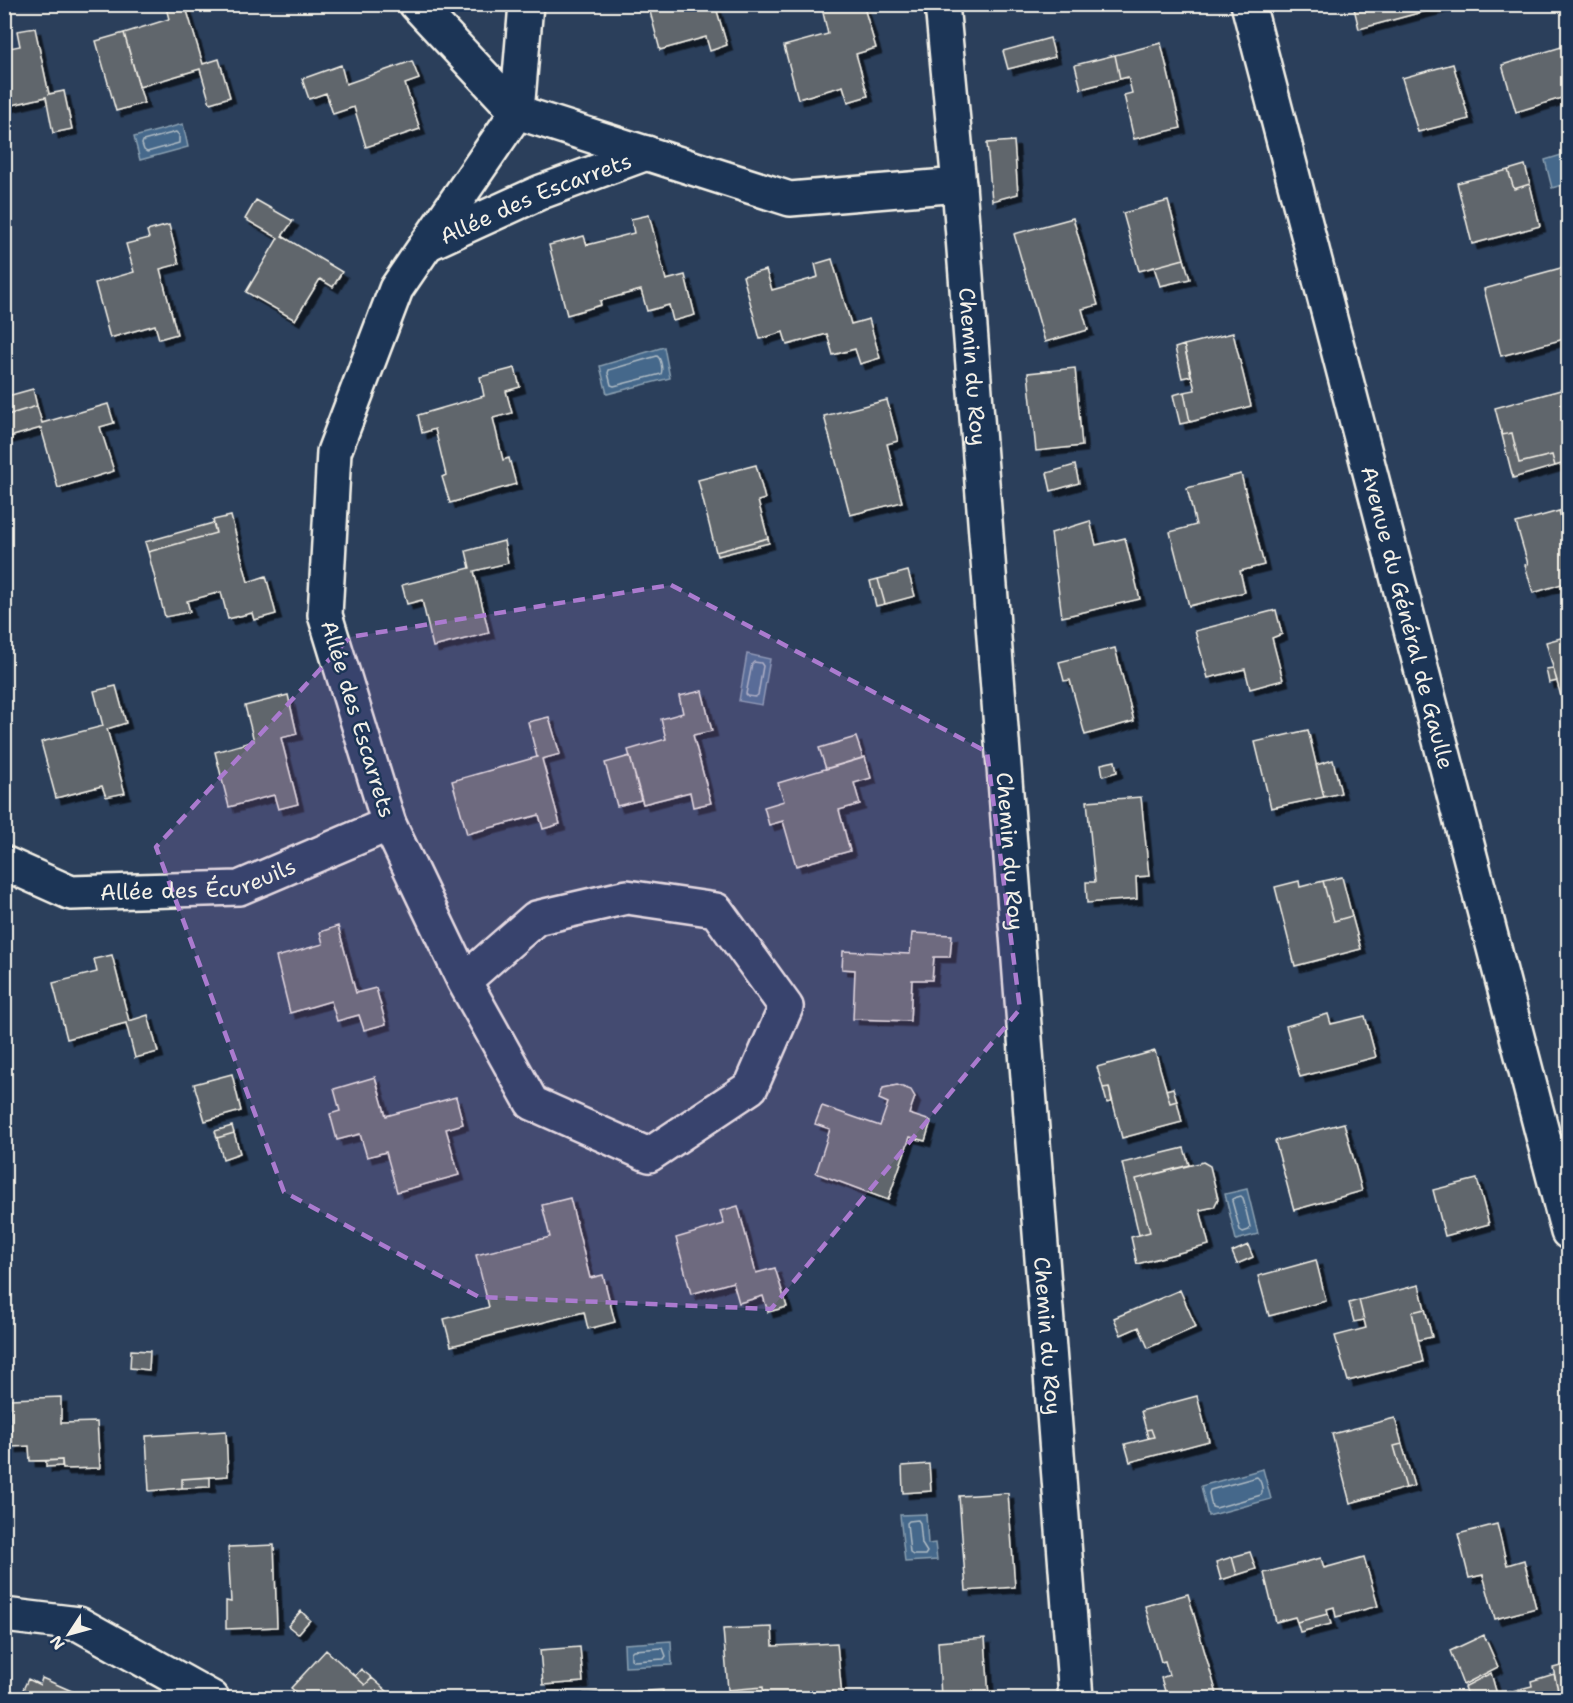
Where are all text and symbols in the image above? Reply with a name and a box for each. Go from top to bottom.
street label: Allée des Escarrets [435,146,635,251]
street label: Chemin du Roy [952,286,994,447]
street label: Avenue du Général de Gaulle [1354,463,1461,772]
street label: Allée des Escarrets [314,617,402,821]
street label: Chemin du Roy [990,771,1031,932]
street label: Allée des Écureuils [99,851,300,907]
street label: Chemin du Roy [1027,1255,1069,1416]
north arrow [39,1604,99,1664]
text: N [45,1631,69,1654]

